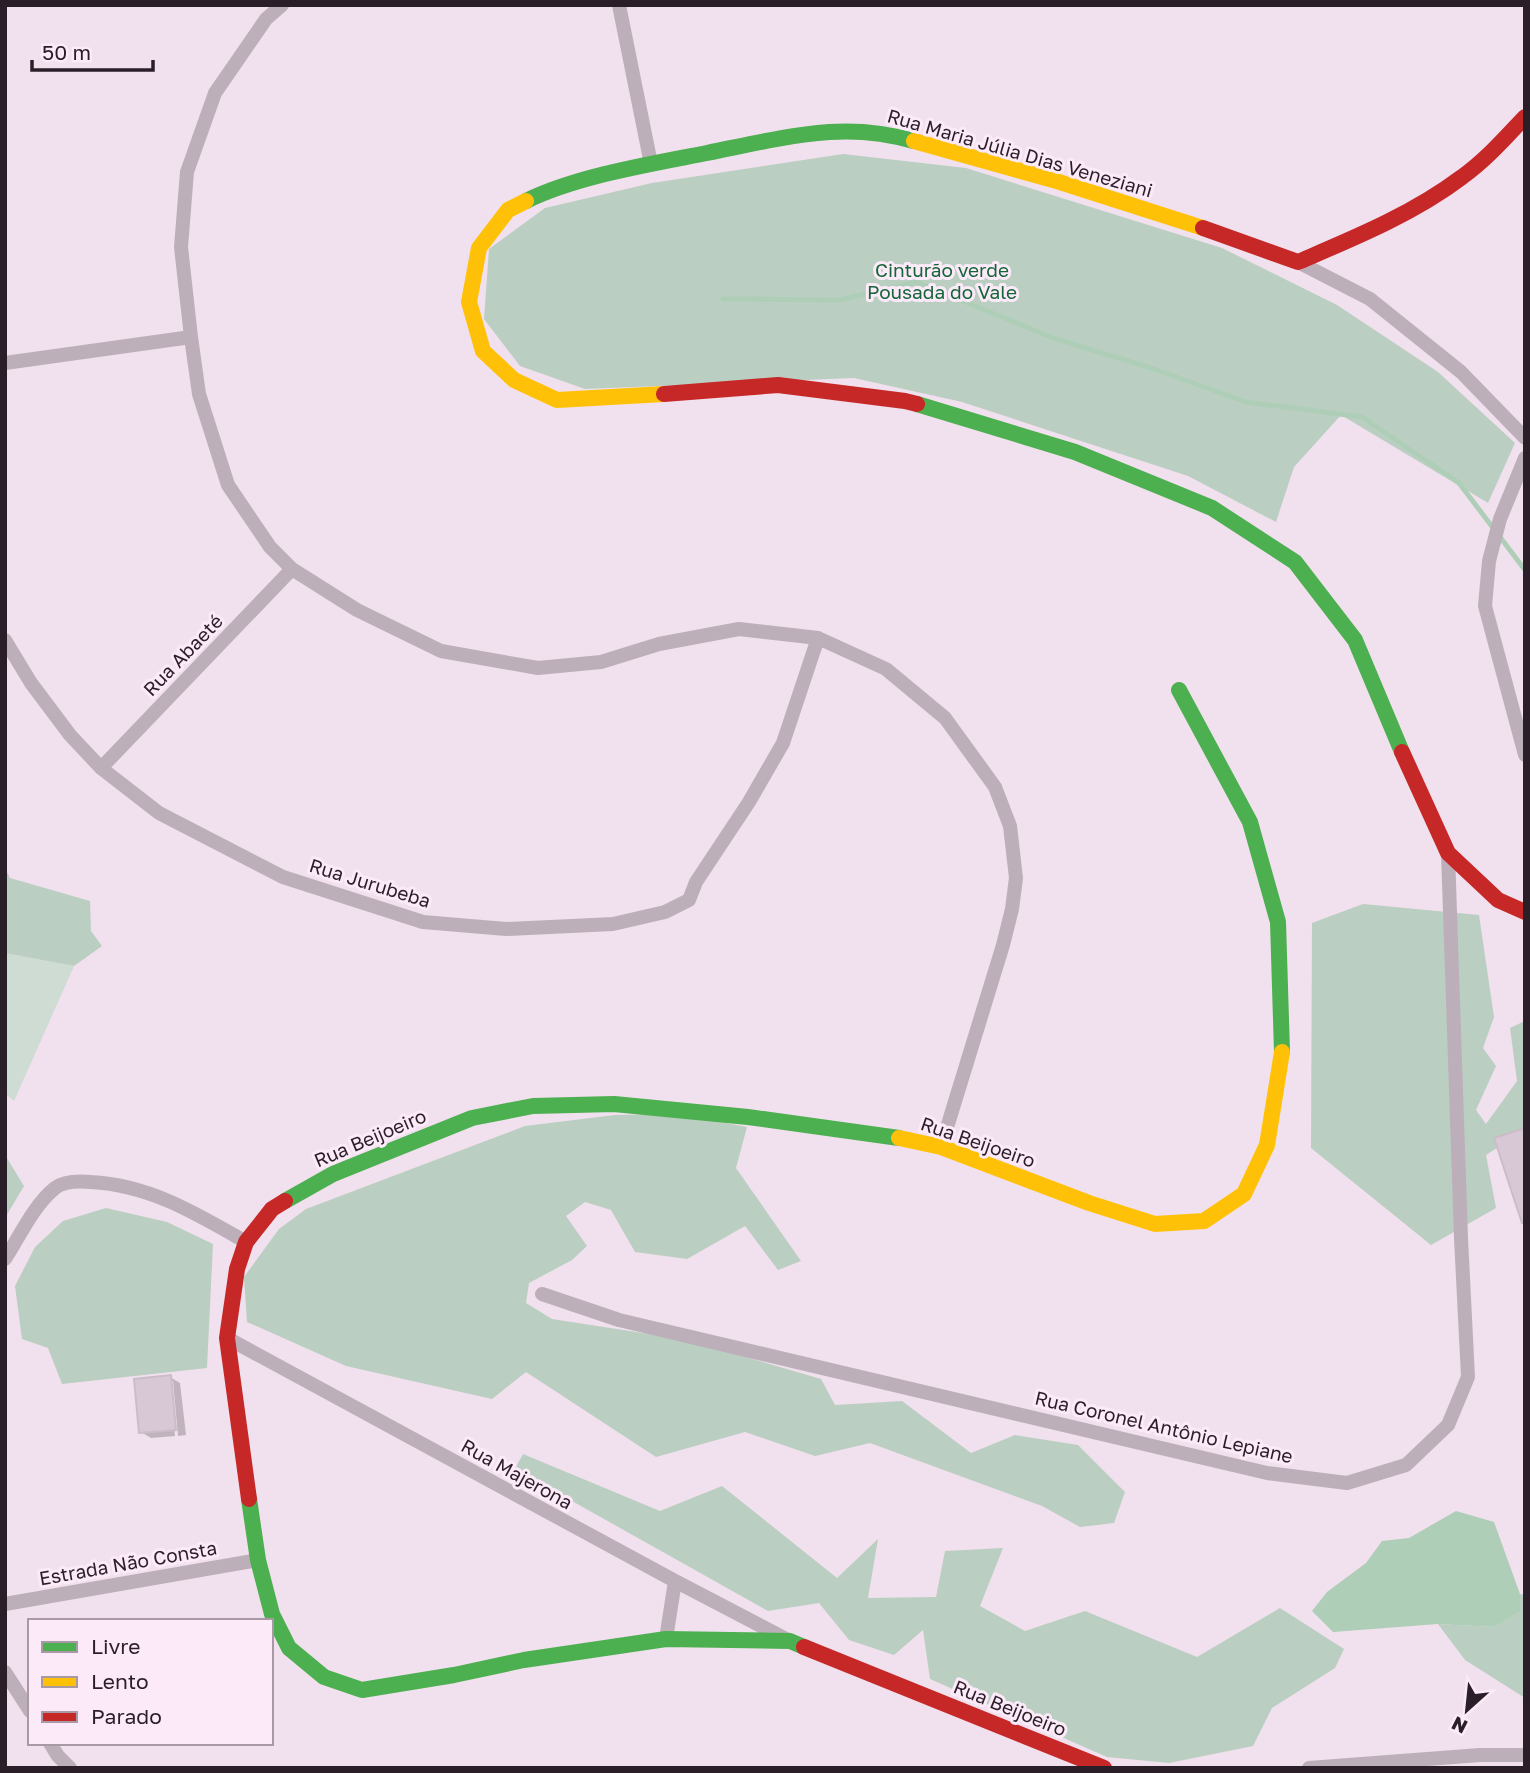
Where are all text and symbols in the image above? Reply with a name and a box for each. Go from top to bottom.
scale bar [32,28,152,72]
text: 50 m [42,39,91,65]
street label: Rua Maria Júlia Dias Veneziani [885,104,1155,201]
park label: Cinturão verde Pousada do Vale [867,258,1017,303]
street label: Rua Abaeté [138,609,227,700]
street label: Rua Jurubeba [307,853,434,912]
street label: Rua Beijoeiro [310,1104,429,1171]
street label: Rua Beijoeiro [918,1111,1038,1172]
street label: Rua Coronel Antônio Lepiane [1033,1386,1295,1467]
street label: Rua Majerona [458,1434,577,1514]
street label: Estrada Não Consta [37,1536,219,1589]
legend [28,1619,273,1745]
text: Livre [91,1633,141,1659]
text: Lento [91,1668,149,1694]
street label: Rua Beijoeiro [950,1674,1070,1741]
north arrow [1432,1675,1502,1745]
text: Parado [91,1703,162,1729]
text: N [1447,1712,1471,1739]

